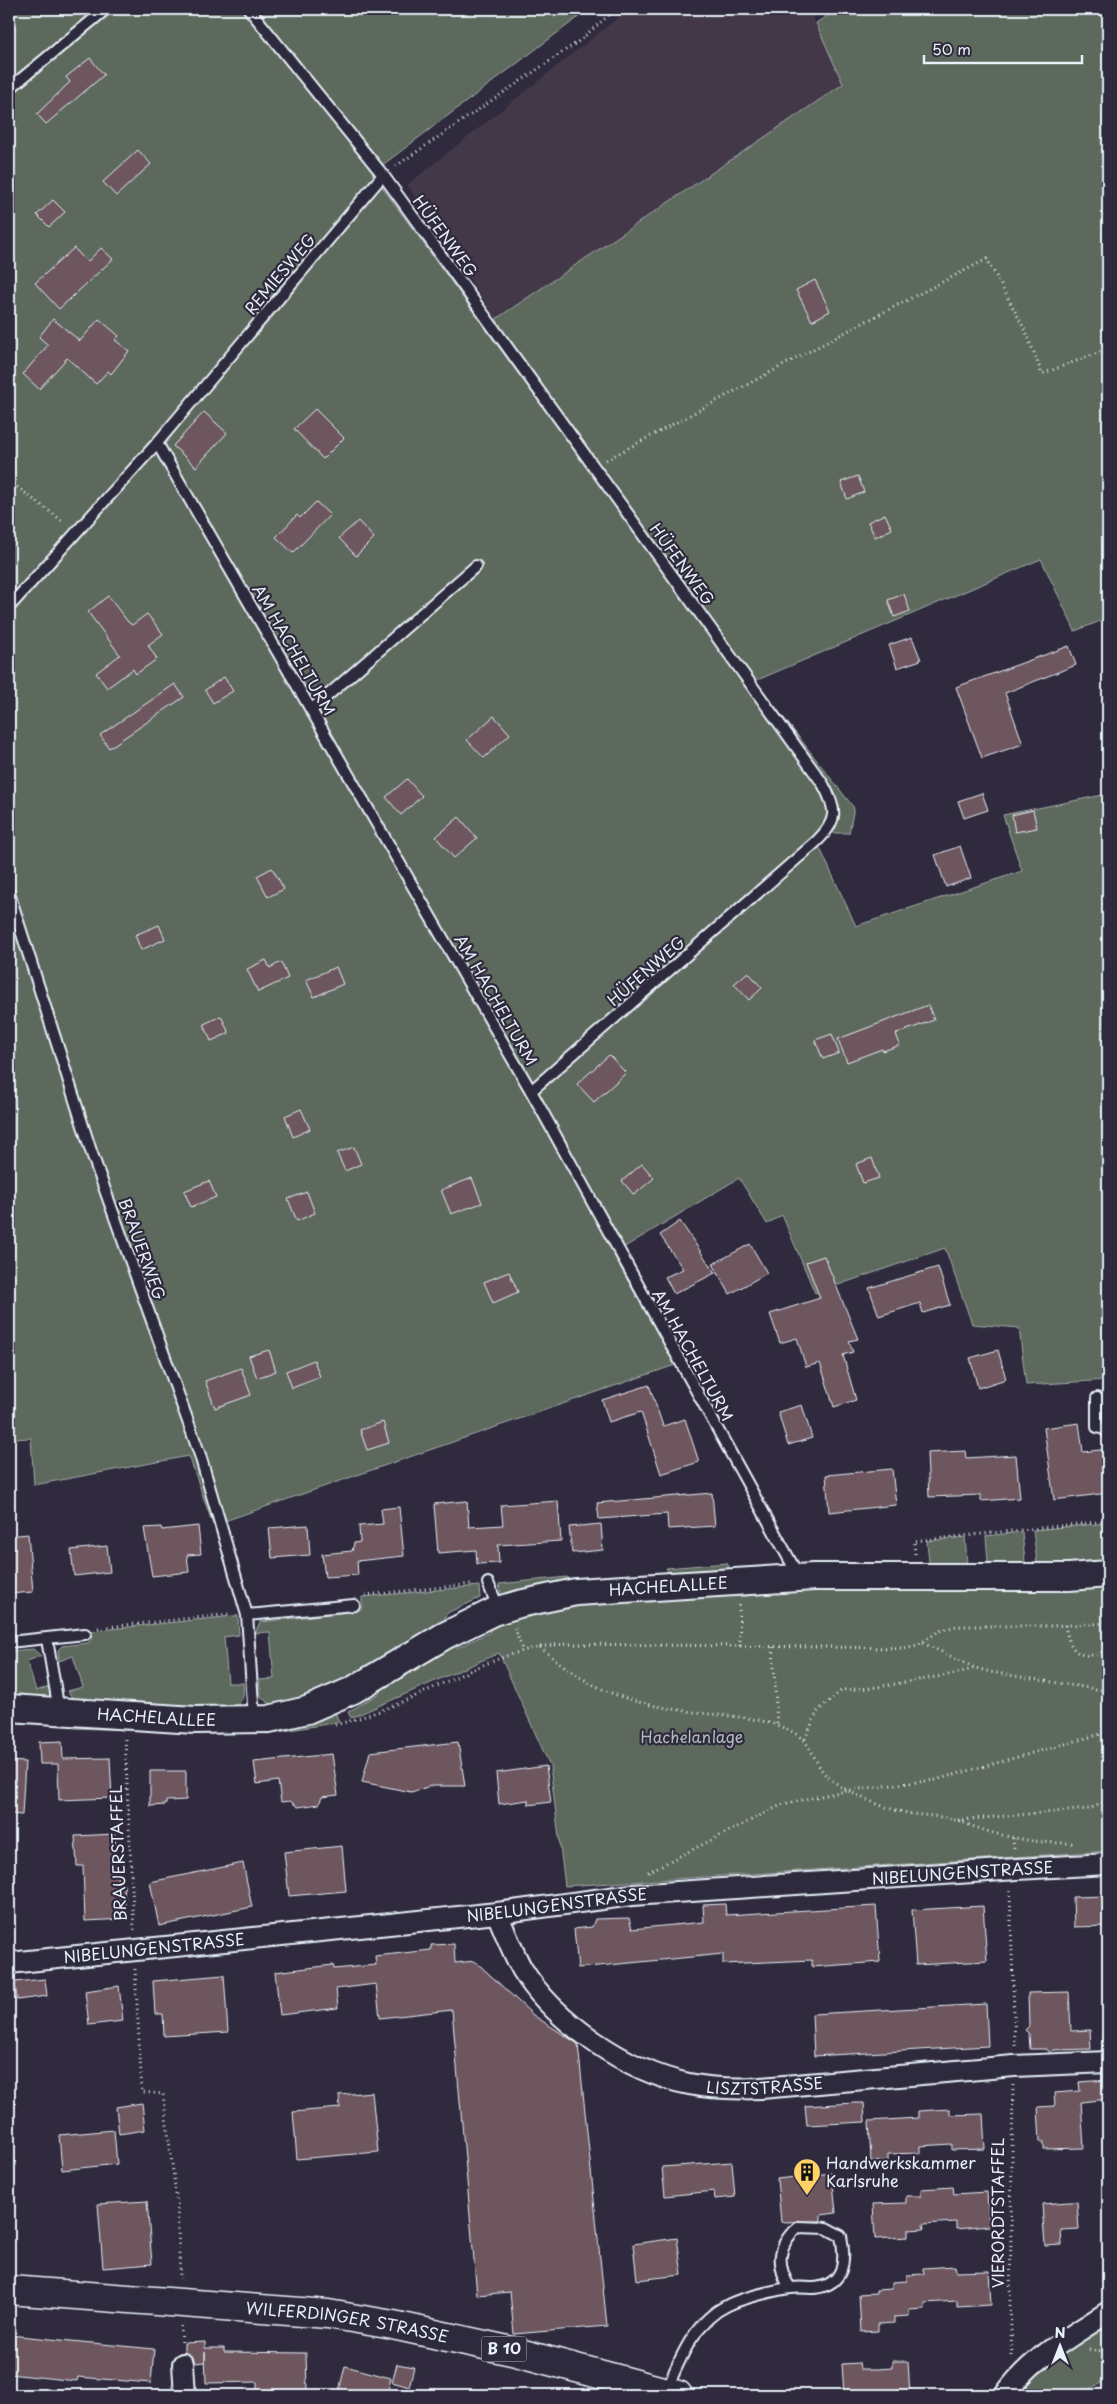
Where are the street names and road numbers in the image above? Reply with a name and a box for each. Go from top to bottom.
street label: HÜFENWEG [408,190,484,281]
street label: REMIESWEG [238,228,320,319]
street label: HÜFENWEG [645,518,721,609]
street label: AM HACHELTURM [247,579,342,720]
street label: AM HACHELTURM [449,929,544,1070]
street label: HÜFENWEG [601,930,689,1011]
street label: BRAUERWEG [113,1195,172,1303]
street label: AM HACHELTURM [647,1284,740,1425]
street label: HACHELALLEE [608,1569,729,1601]
street label: HACHELALLEE [96,1701,216,1731]
street label: BRAUERSTAFFEL [103,1784,131,1922]
street label: NIBELUNGENSTRASSE [871,1854,1054,1890]
street label: NIBELUNGENSTRASSE [465,1881,648,1927]
street label: NIBELUNGENSTRASSE [62,1926,246,1968]
street label: LISZTSTRASSE [705,2070,824,2100]
street label: VIERORDTSTAFFEL [985,2138,1009,2288]
street label: WILFERDINGER STRASSE [245,2295,451,2348]
road number: B 10 [482,2336,526,2362]

